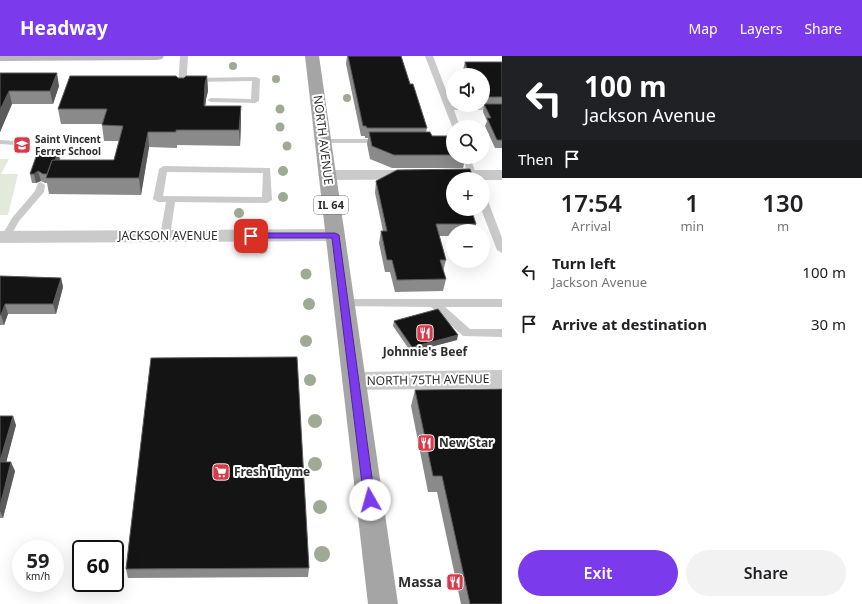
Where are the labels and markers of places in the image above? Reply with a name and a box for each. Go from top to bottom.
place label: Saint Vincent Ferrer School [35,132,102,158]
school or university icon: Saint Vincent Ferrer School [12,135,32,155]
pin [234,219,268,253]
restaurant icon: Johnnie's Beef [415,323,435,343]
place label: Johnnie's Beef [382,343,469,360]
restaurant icon: New Star [416,433,436,453]
place label: New Star [439,434,494,451]
supermarket icon: Fresh Thyme [211,462,231,482]
place label: Fresh Thyme [234,463,310,480]
place label: Massa [398,572,442,591]
restaurant icon: Massa [445,572,465,592]

